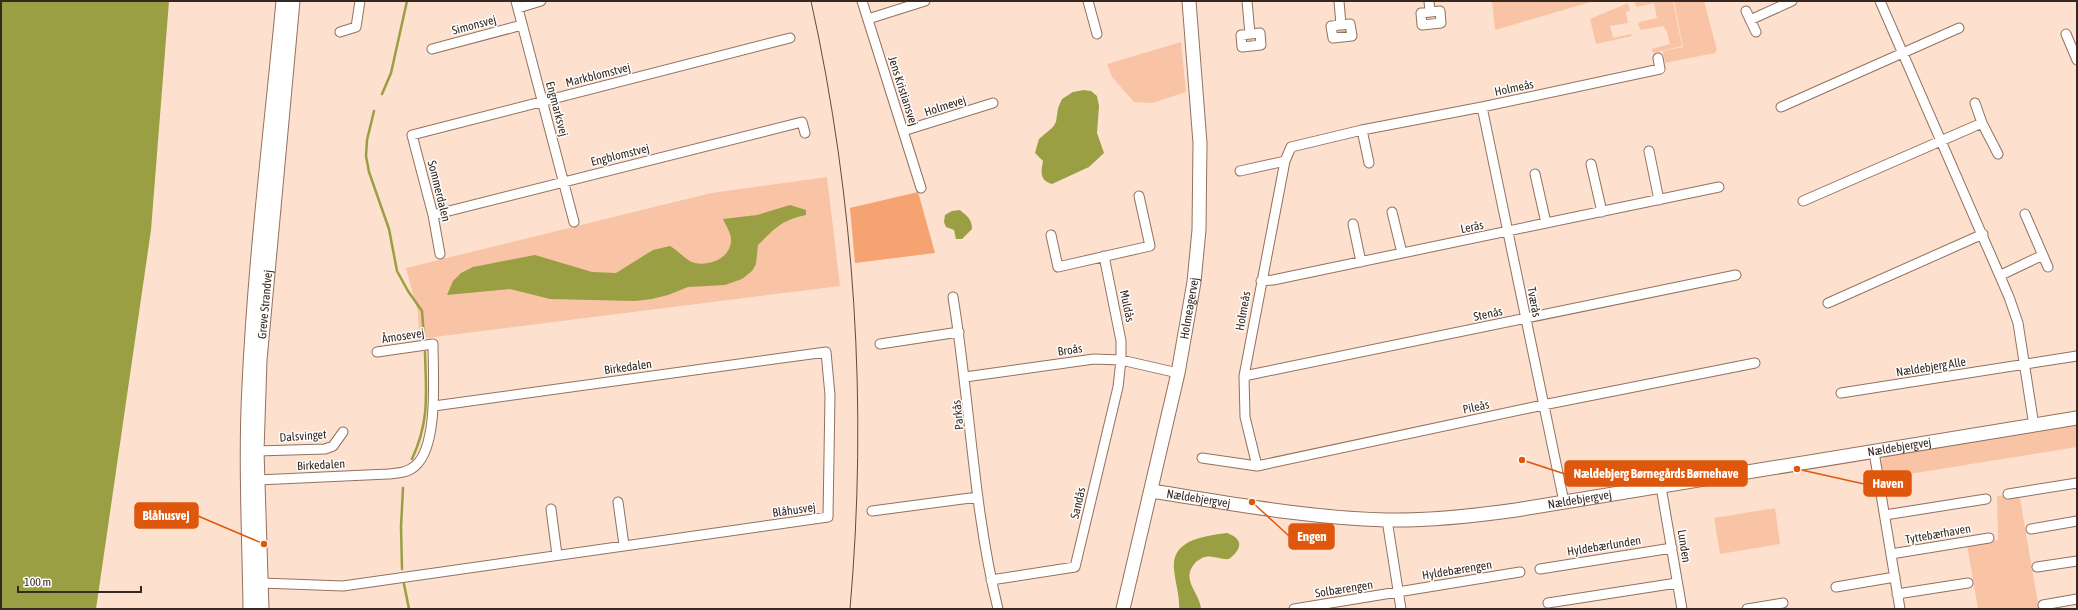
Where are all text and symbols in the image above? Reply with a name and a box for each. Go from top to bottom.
street label: Simonsvej [450,12,498,38]
street label: Jens Kristiansvej [885,54,921,128]
street label: Markblomstvej [564,60,632,90]
street label: Holmeås [1493,77,1535,99]
street label: Engmarksvej [543,80,571,138]
street label: Holmevej [922,93,968,119]
street label: Engblomstvej [589,141,651,169]
street label: Sommerdalen [425,159,453,223]
street label: Lerås [1459,218,1485,236]
street label: Greve Strandvej [255,269,275,339]
street label: Holmeagervej [1177,277,1201,340]
street label: Tværås [1524,286,1544,318]
street label: Muldås [1117,289,1137,323]
street label: Holmeås [1233,290,1253,332]
street label: Stenås [1472,304,1504,324]
street label: Åmosevej [381,326,425,346]
street label: Broås [1057,341,1083,359]
street label: Nældebjerg Alle [1895,355,1967,379]
street label: Birkedalen [603,357,653,377]
street label: Pileås [1461,397,1491,417]
street label: Parkås [949,399,967,431]
street label: Dalsvinget [279,427,327,445]
street label: Nældebjergvej [1866,435,1932,459]
street label: Birkedalen [297,457,345,473]
callout: Nældebjerg Børnegårds Børnehave [1565,461,1747,486]
text: Nældebjerg Børnegårds Børnehave [1573,466,1739,481]
callout: Haven [1864,471,1911,496]
text: Haven [1872,476,1904,491]
street label: Sandås [1068,486,1088,520]
street label: Nældebjergvej [1165,487,1231,511]
street label: Nældebjergvej [1547,487,1613,512]
street label: Blåhusvej [772,500,816,520]
callout: Blåhusvej [135,503,198,528]
text: Blåhusvej [143,508,189,523]
street label: Tyttebærhaven [1904,521,1972,547]
callout: Engen [1289,524,1334,549]
text: Engen [1297,529,1327,544]
street label: Lunden [1674,529,1694,563]
street label: Hyldebærlunden [1566,533,1642,559]
street label: Hyldebærengen [1421,558,1493,582]
scale bar [18,568,141,594]
text: 100 m [24,575,51,589]
street label: Solbærengen [1314,578,1374,600]

